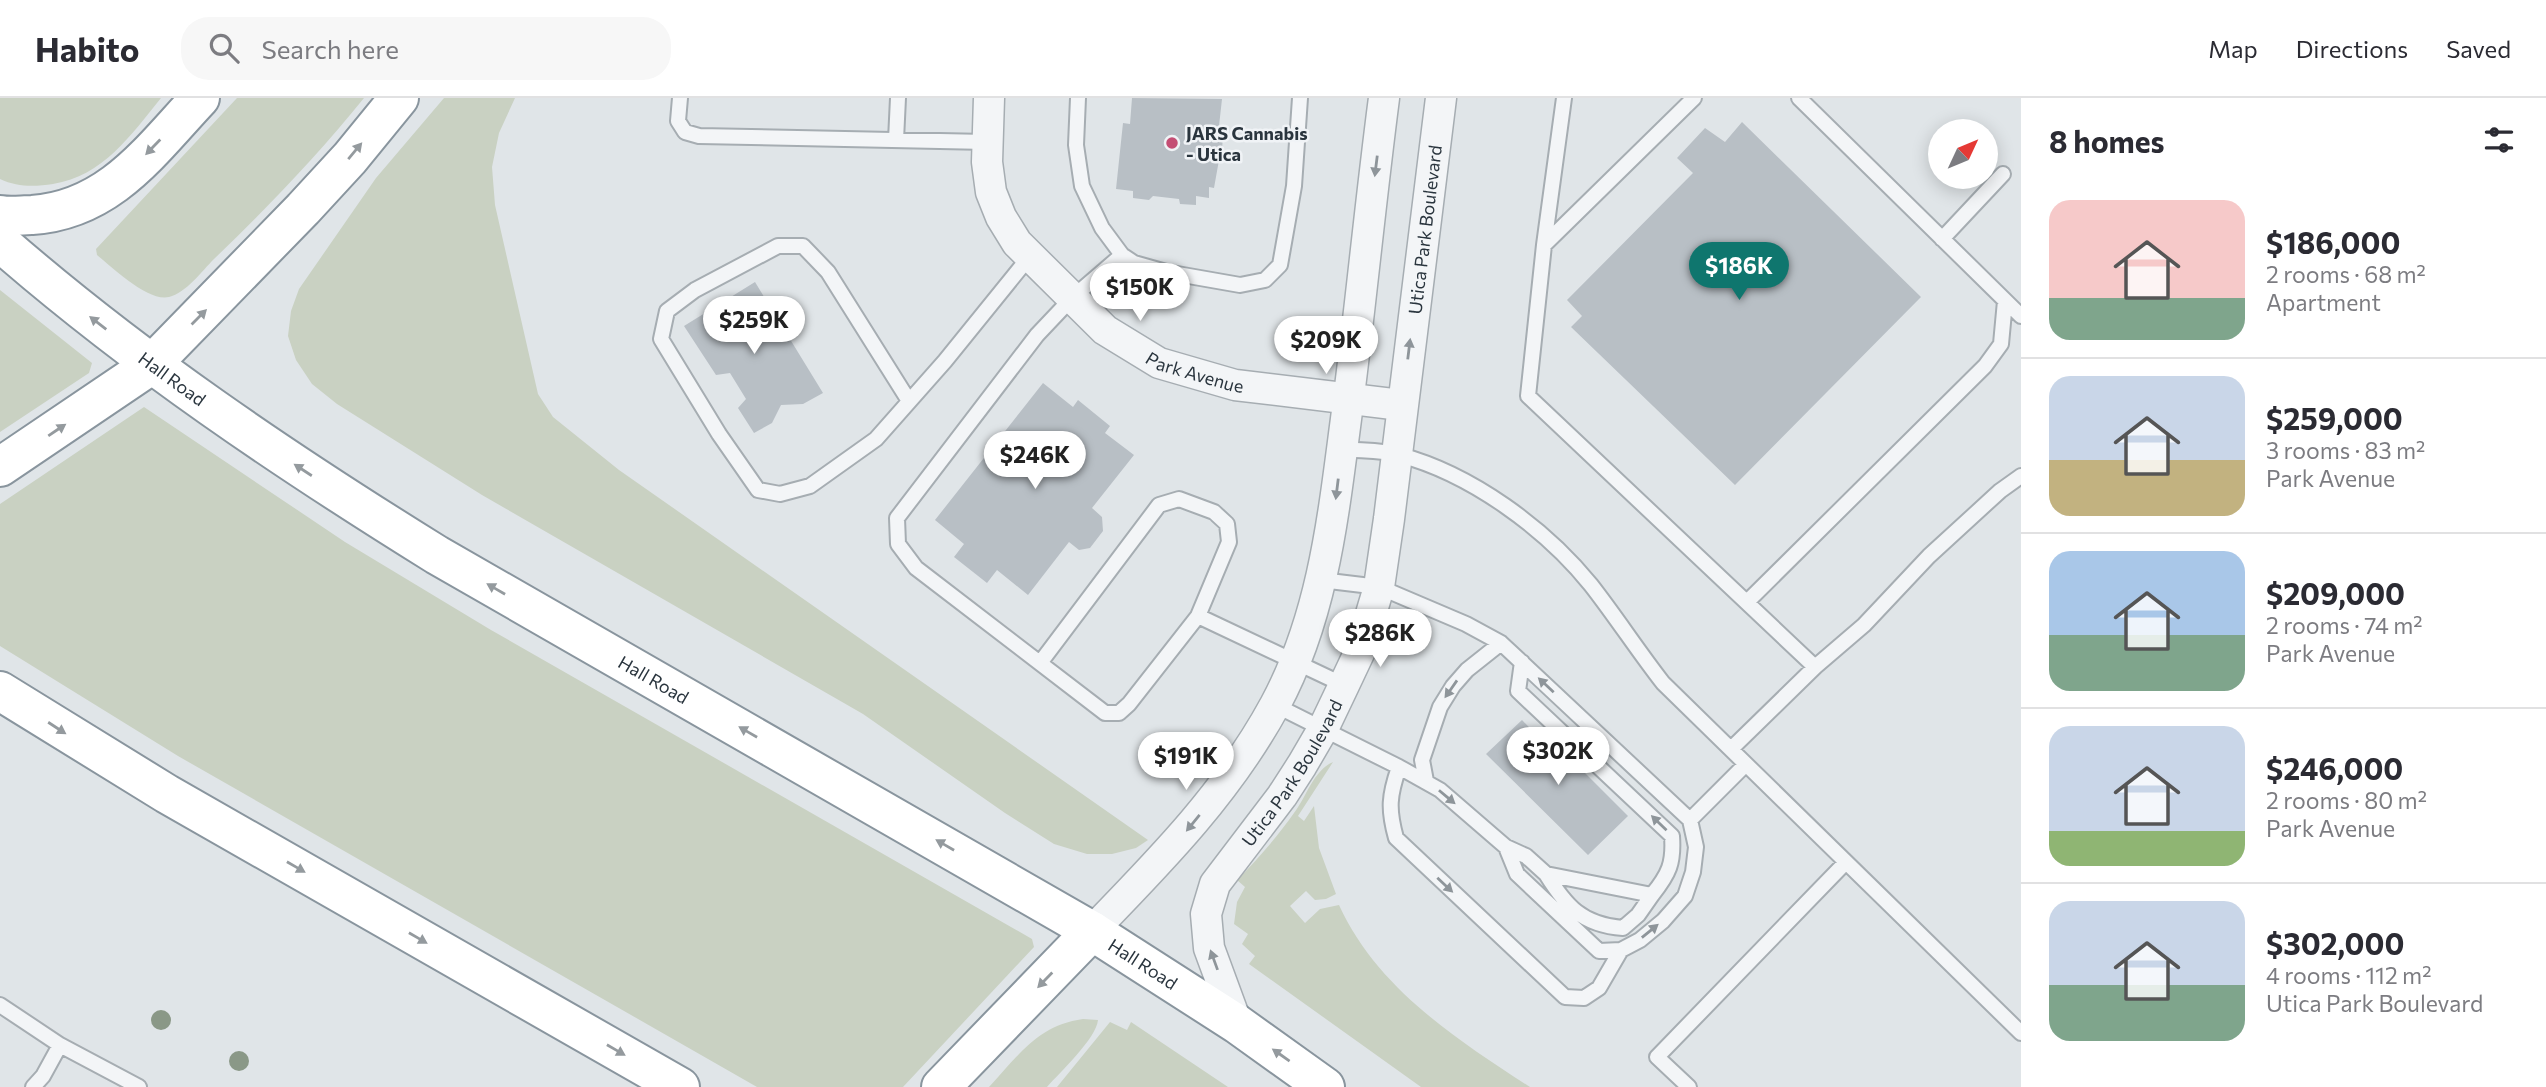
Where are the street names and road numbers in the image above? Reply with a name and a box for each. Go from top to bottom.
street label: Utica Park Boulevard [1403,144,1446,315]
street label: Hall Road [134,347,210,410]
street label: Park Avenue [1142,347,1245,397]
street label: Hall Road [615,651,693,708]
street label: Utica Park Boulevard [1237,696,1346,851]
street label: Hall Road [1104,934,1182,994]

